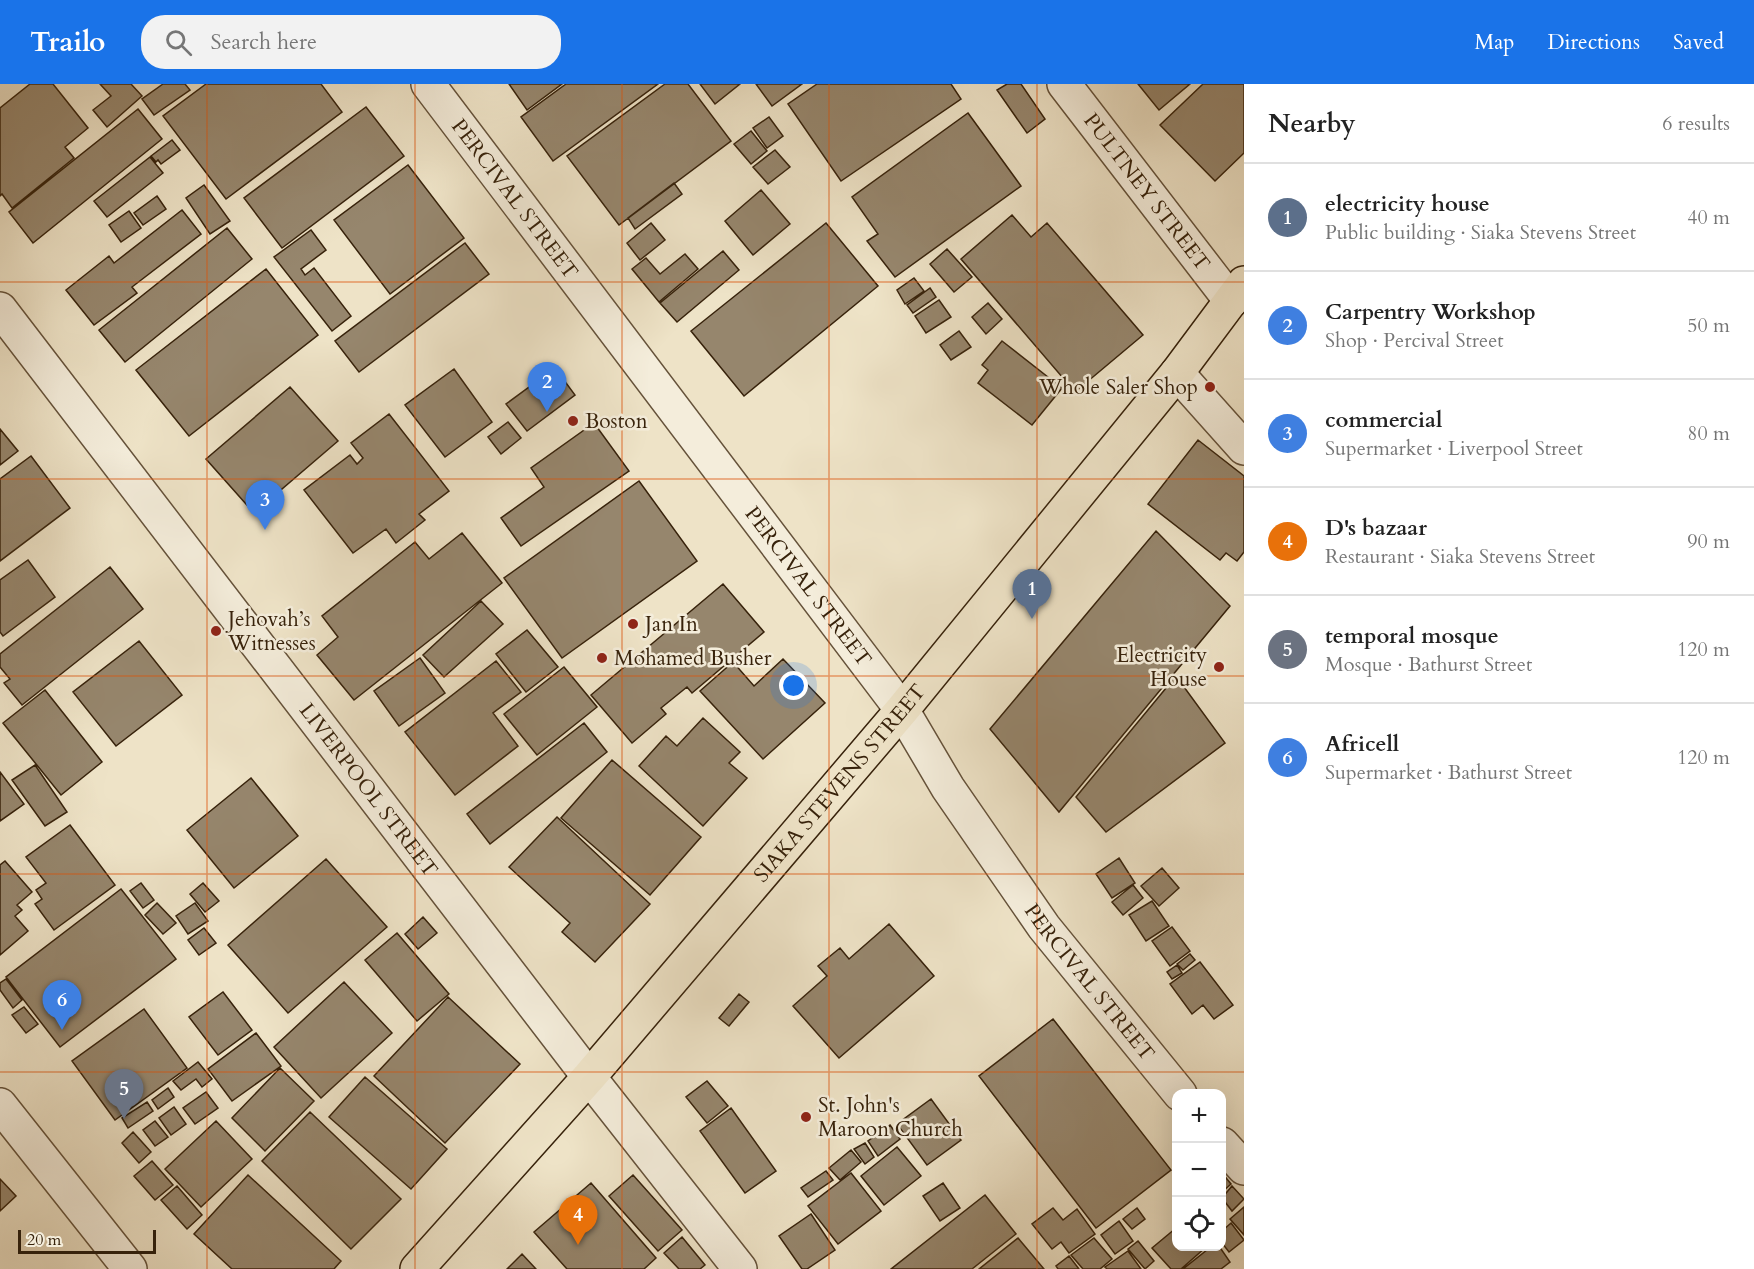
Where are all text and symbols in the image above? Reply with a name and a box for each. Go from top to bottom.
search box [141,15,561,69]
text: Trailo [30,23,105,61]
icon: search [162,26,195,59]
text: Search here [210,27,317,57]
text: Map [1474,28,1514,57]
text: Directions [1547,28,1640,57]
text: Saved [1673,28,1724,57]
text: Nearby [1268,106,1356,141]
street label: PULTNEY STREET [1077,107,1217,277]
text: 6 results [1662,110,1730,137]
street label: PERCIVAL STREET [445,113,585,285]
text: electricity house [1325,189,1490,219]
text: 1 [1282,204,1293,231]
text: 40 m [1687,204,1730,231]
text: Public building · Siaka Stevens Street [1325,219,1636,246]
text: Carpentry Workshop [1325,297,1536,327]
text: 2 [1282,312,1293,339]
text: 50 m [1687,312,1730,339]
text: Shop · Percival Street [1325,327,1504,354]
pin: 2 [528,362,566,412]
place label: Whole Saler Shop [1038,373,1198,402]
marker: Whole Saler Shop [1203,380,1217,394]
text: commercial [1325,405,1442,435]
place label: Boston [585,407,648,436]
marker: Boston [566,414,580,428]
text: 3 [1282,420,1293,447]
text: 80 m [1687,420,1730,447]
text: Supermarket · Liverpool Street [1325,435,1583,462]
pin: 3 [246,480,284,530]
street label: PERCIVAL STREET [738,500,878,672]
text: D's bazaar [1325,513,1427,543]
text: 4 [1282,528,1293,555]
text: 90 m [1687,528,1730,555]
text: Restaurant · Siaka Stevens Street [1325,543,1595,570]
pin: 1 [1012,570,1052,619]
place label: Jehovah’s Witnesses [225,605,316,658]
place label: Jan In [642,610,698,639]
marker: Jan In [626,617,640,631]
text: temporal mosque [1325,621,1499,651]
marker: Jehovah’s Witnesses [209,624,223,638]
text: 5 [1282,636,1293,663]
text: 120 m [1677,636,1730,663]
place label: Electricity House [1116,641,1207,694]
place label: Mohamed Busher [614,644,772,673]
marker: Mohamed Busher [595,651,609,665]
text: Mosque · Bathurst Street [1325,651,1532,678]
marker: Electricity House [1212,660,1226,674]
your location [779,671,808,700]
street label: SIAKA STEVENS STREET [747,678,932,888]
street label: LIVERPOOL STREET [293,697,445,883]
text: Africell [1325,729,1399,759]
text: 6 [1282,744,1293,771]
text: 120 m [1677,744,1730,771]
text: Supermarket · Bathurst Street [1325,759,1572,786]
street label: PERCIVAL STREET [1018,898,1161,1067]
pin: 6 [42,980,82,1030]
pin: 5 [104,1070,144,1119]
map controls [1172,1089,1226,1251]
button: + [1172,1089,1226,1143]
place label: St. John's Maroon Church [818,1091,963,1144]
marker: St. John's Maroon Church [799,1110,813,1124]
button: − [1172,1143,1226,1197]
pin: 4 [558,1196,598,1245]
button: locate [1172,1197,1226,1251]
scale bar [18,1227,156,1254]
text: 20 m [27,1229,61,1251]

